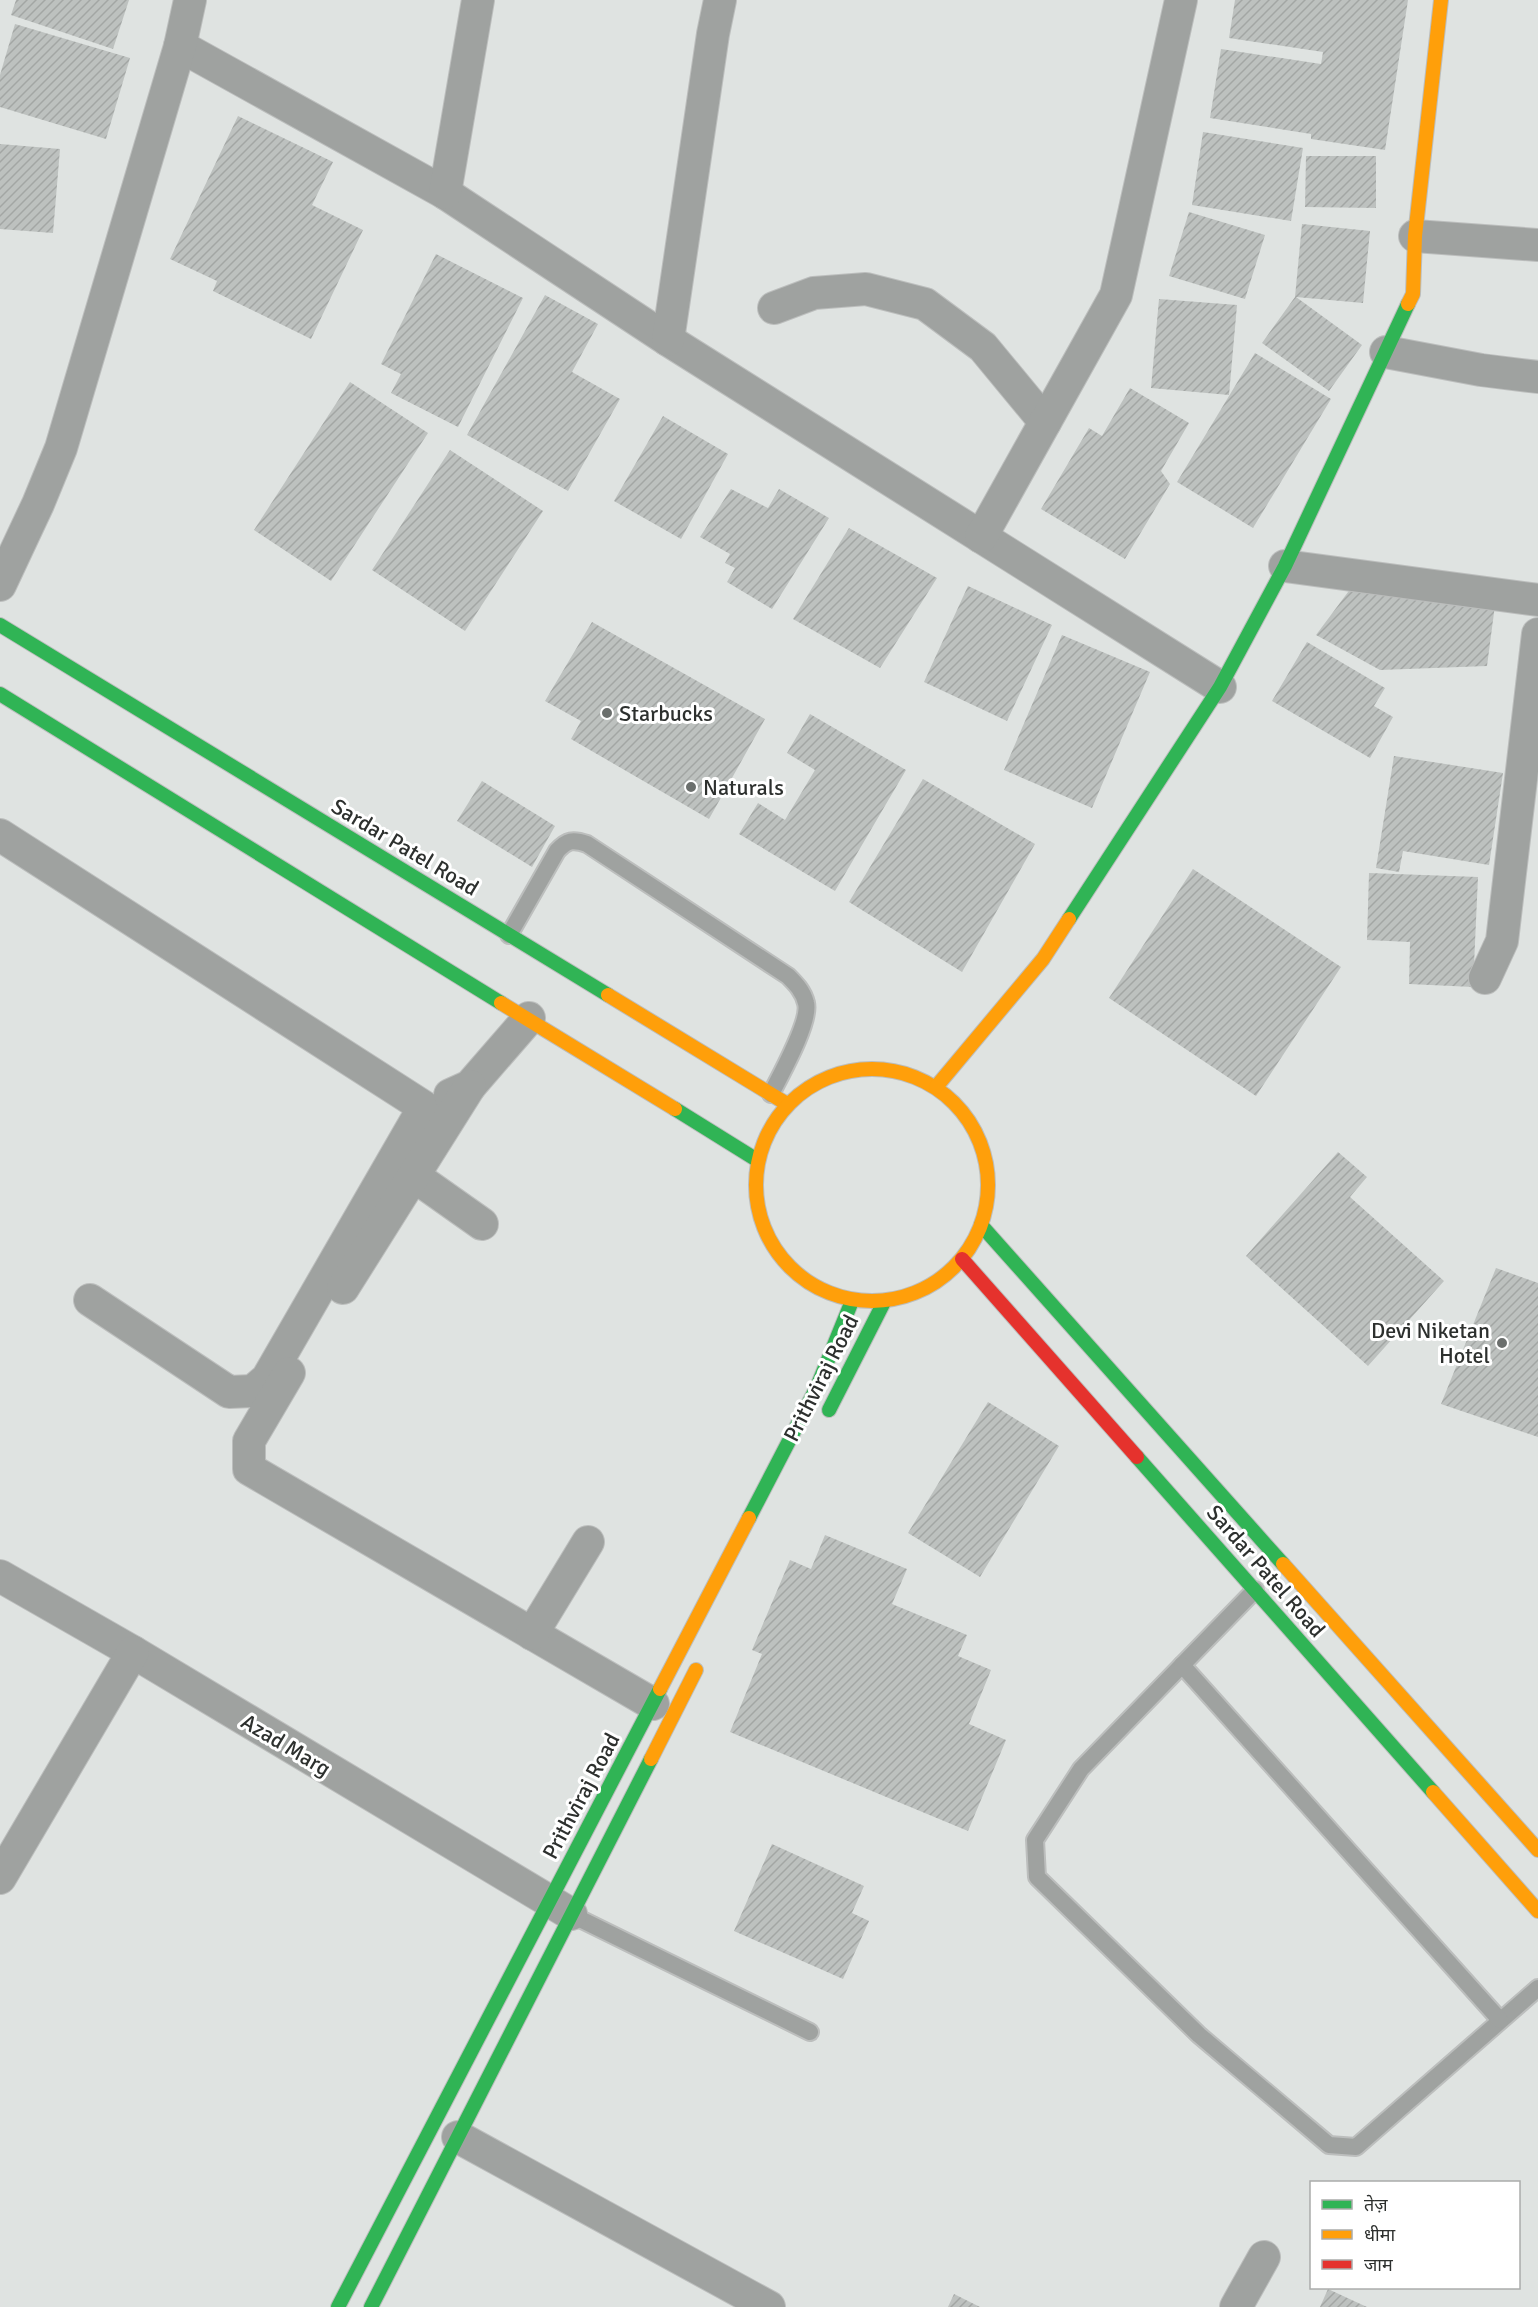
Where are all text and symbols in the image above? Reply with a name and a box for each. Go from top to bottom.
place label: Starbucks [619,700,713,727]
marker: Starbucks [600,706,614,720]
place label: Naturals [703,774,784,801]
marker: Naturals [684,780,698,794]
street label: Sardar Patel Road [327,792,483,902]
street label: Prithviraj Road [777,1310,865,1446]
place label: Devi Niketan Hotel [1371,1317,1490,1369]
marker: Devi Niketan Hotel [1495,1336,1509,1350]
street label: Sardar Patel Road [1201,1499,1331,1643]
street label: Azad Marg [236,1708,336,1782]
street label: Prithviraj Road [537,1728,625,1864]
legend [1310,2181,1520,2289]
text: तेज़ [1364,2194,1388,2216]
text: धीमा [1364,2224,1395,2246]
text: जाम [1364,2254,1394,2276]

